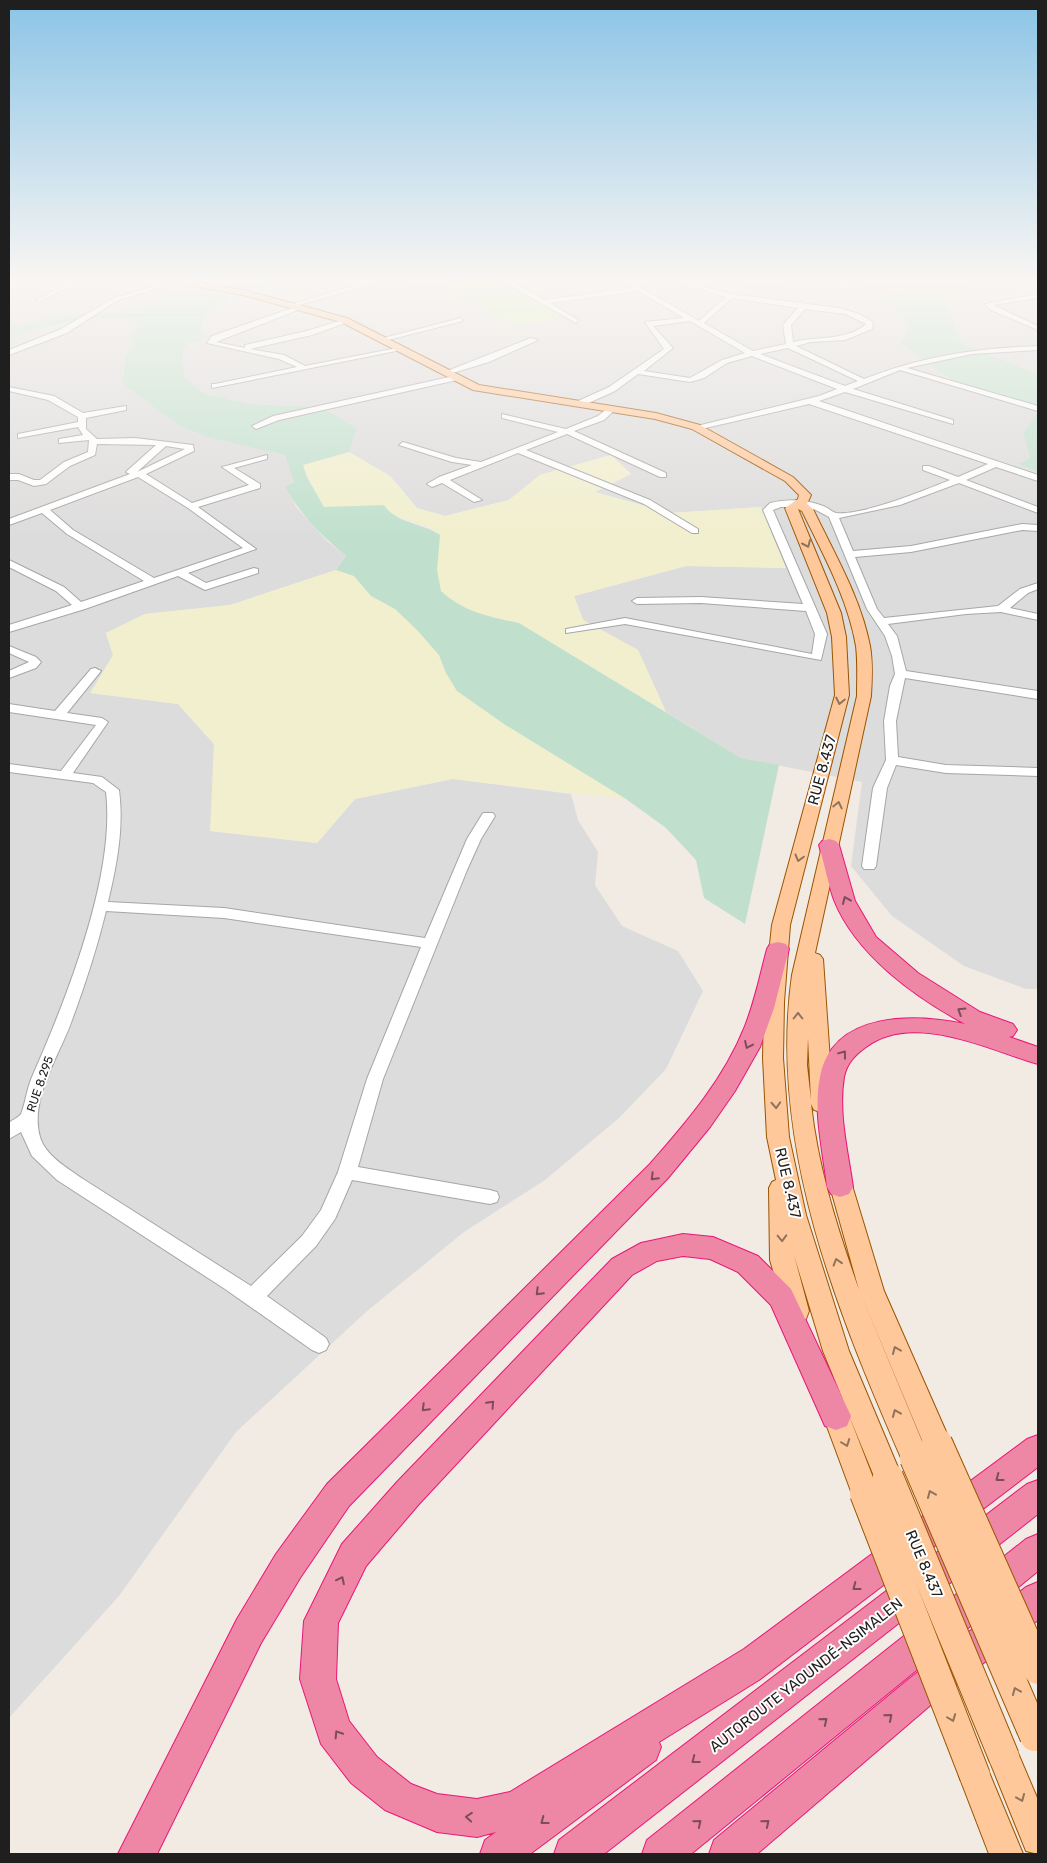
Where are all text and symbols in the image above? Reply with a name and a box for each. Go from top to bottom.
one-way arrow [800,539,811,548]
one-way arrow [835,696,846,705]
street label: RUE 8.437 [804,733,840,807]
one-way arrow [832,801,843,810]
one-way arrow [794,853,805,862]
one-way arrow [842,897,852,906]
one-way arrow [957,1007,966,1017]
one-way arrow [793,1012,803,1020]
one-way arrow [743,1040,754,1049]
one-way arrow [837,1051,846,1060]
street label: RUE 8.295 [24,1054,56,1114]
one-way arrow [770,1101,781,1109]
street label: RUE 8.437 [771,1146,805,1220]
one-way arrow [650,1171,659,1180]
one-way arrow [776,1235,787,1243]
one-way arrow [833,1258,843,1266]
one-way arrow [536,1287,545,1296]
one-way arrow [892,1346,903,1355]
one-way arrow [485,1401,494,1410]
one-way arrow [422,1402,431,1411]
one-way arrow [892,1409,903,1418]
one-way arrow [840,1438,850,1446]
one-way arrow [996,1473,1005,1481]
one-way arrow [926,1490,937,1499]
street label: RUE 8.437 [902,1527,946,1601]
one-way arrow [335,1576,345,1585]
one-way arrow [853,1581,862,1589]
street label: AUTOROUTE YAOUNDÉ-NSIMALEN [706,1594,906,1756]
one-way arrow [1011,1687,1022,1696]
one-way arrow [946,1713,957,1722]
one-way arrow [884,1714,893,1723]
one-way arrow [819,1717,828,1726]
one-way arrow [334,1731,344,1740]
one-way arrow [691,1754,701,1763]
one-way arrow [1015,1793,1026,1802]
one-way arrow [465,1812,473,1823]
one-way arrow [540,1815,550,1824]
one-way arrow [760,1819,769,1828]
one-way arrow [693,1820,702,1829]

